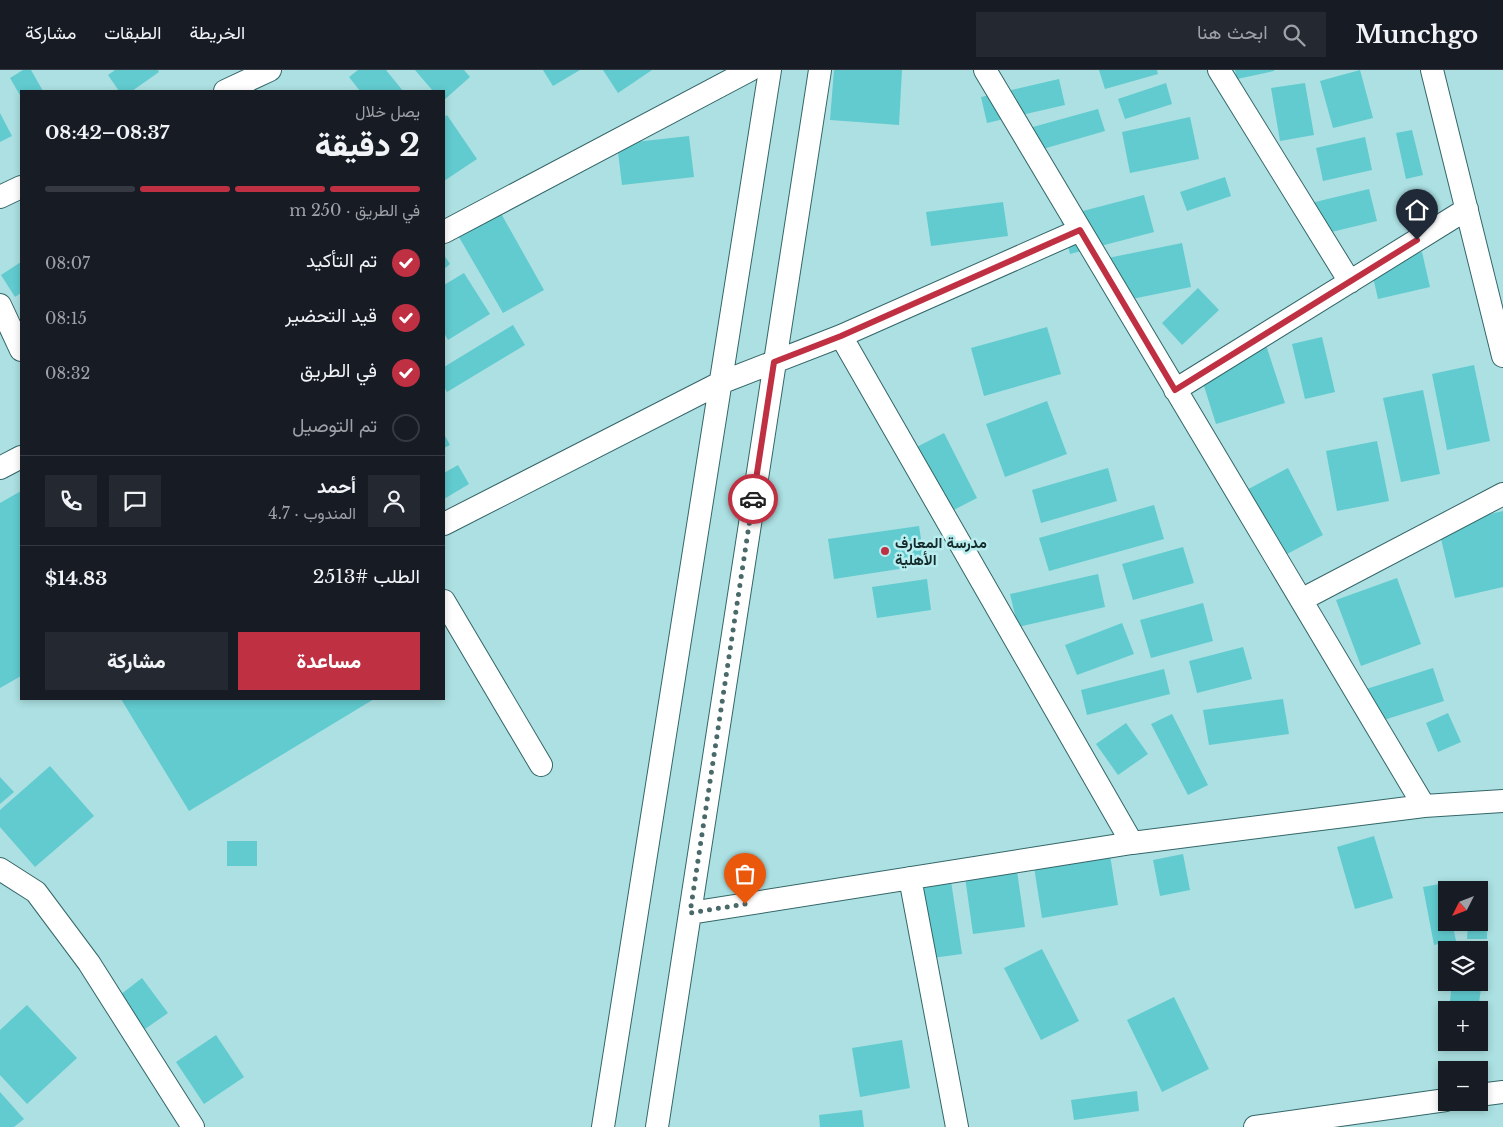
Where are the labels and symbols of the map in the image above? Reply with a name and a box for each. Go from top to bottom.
pin [1396,189,1438,240]
courier [728,474,778,524]
place label: مدرسة المعارف الأهلية [895,533,987,569]
marker: مدرسة المعارف الأهلية [879,545,891,557]
pin [724,853,766,904]
north arrow [1438,881,1488,931]

